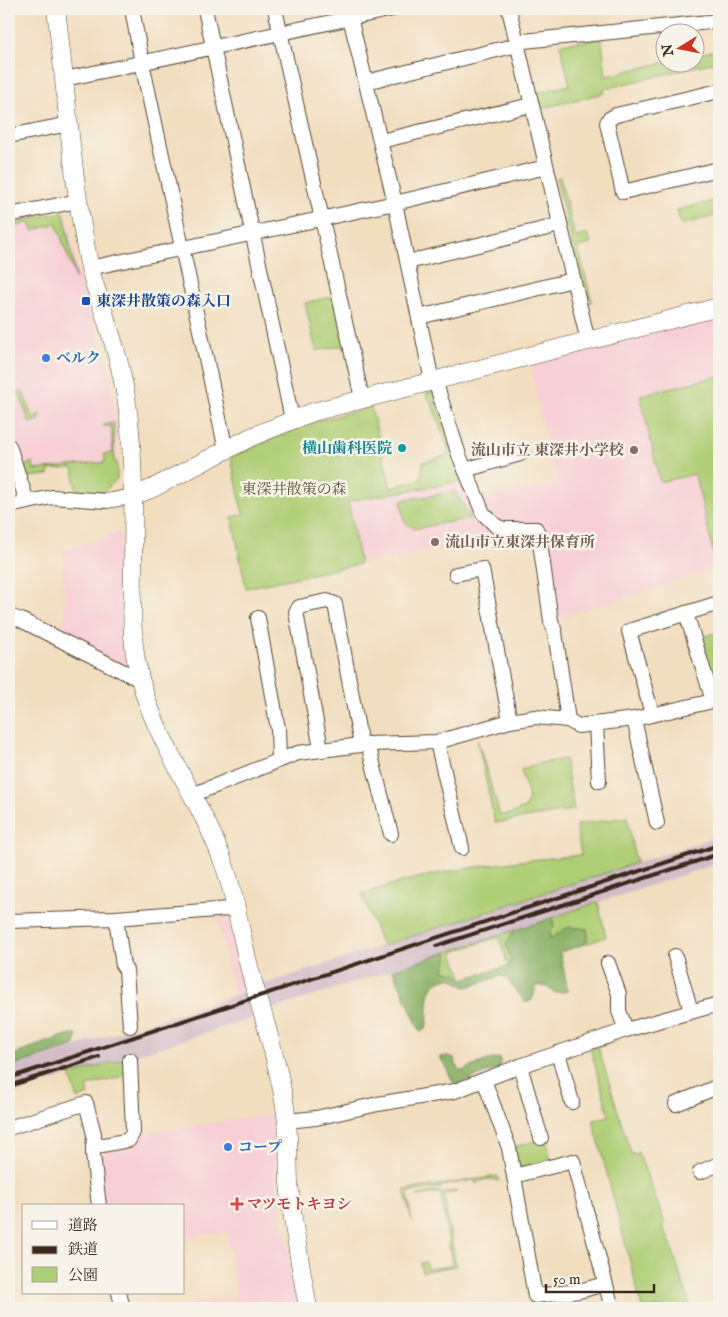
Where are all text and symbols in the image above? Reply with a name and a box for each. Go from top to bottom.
north arrow [656,22,706,72]
text: N [658,43,678,59]
place label: 東深井散策の森入口 [96,292,231,311]
marker: 東深井散策の森入口 [80,295,92,307]
place label: ベルク [56,349,101,368]
marker: ベルク [40,352,52,364]
place label: 横山歯科医院 [302,439,392,458]
place label: 流山市立 東深井小学校 [471,441,624,460]
marker: 横山歯科医院 [396,442,408,454]
marker: 流山市立 東深井小学校 [628,444,640,456]
park label: 東深井散策の森 [241,480,347,499]
place label: 流山市立東深井保育所 [445,533,595,552]
marker: 流山市立東深井保育所 [429,536,441,548]
place label: コープ [238,1138,282,1157]
marker: コープ [222,1141,234,1153]
place label: マツモトキヨシ [247,1195,352,1214]
marker: マツモトキヨシ [231,1198,243,1210]
legend [22,1204,185,1294]
text: 道路 [68,1216,98,1235]
text: 鉄道 [68,1240,98,1259]
scale bar [546,1262,653,1294]
text: 公園 [68,1266,98,1285]
text: 50 m [553,1270,581,1289]

